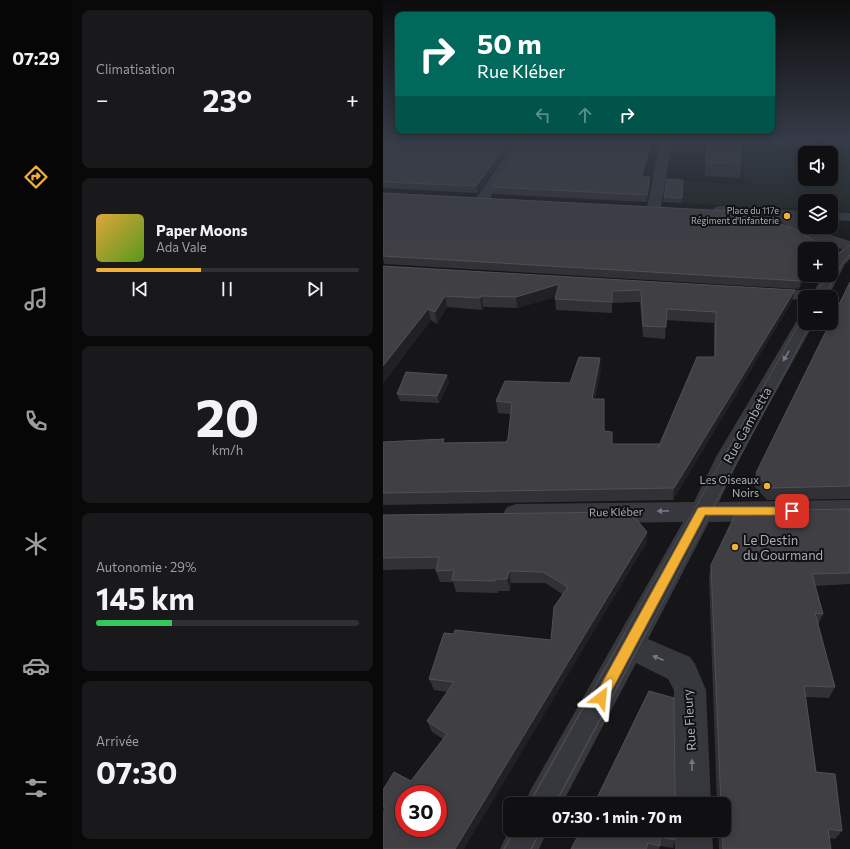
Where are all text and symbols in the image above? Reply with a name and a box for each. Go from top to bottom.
text: 50 m [477,26,542,60]
icon: right [411,28,463,80]
text: 07:29 [12,47,60,69]
text: Rue Kléber [477,60,565,82]
text: Climatisation [96,61,175,77]
text: 23° [203,81,252,118]
text: − [96,86,109,113]
text: + [346,86,359,113]
icon: left [532,104,554,126]
icon: ahead [574,104,596,126]
icon: right [616,104,638,126]
map controls [798,146,838,330]
button: sound [798,146,838,186]
icon: directions [22,163,50,191]
button: layers [798,194,838,234]
place label: Place du 117e Régiment d'Infanterie [691,205,779,226]
marker: Place du 117e Régiment d'Infanterie [782,211,792,221]
text: Paper Moons [156,221,247,239]
text: Ada Vale [156,239,207,255]
button: + [798,242,838,282]
icon: previous [129,278,151,300]
icon: pause [216,278,238,300]
icon: next [304,278,326,300]
icon: music [22,285,50,313]
button: − [798,290,838,330]
one-way arrow [782,350,789,361]
text: 20 [196,384,259,448]
street label: Rue Gambetta [719,384,775,466]
icon: phone [22,407,50,435]
text: km/h [212,442,243,458]
place label: Les Oiseaux Noirs [699,473,759,499]
marker: Les Oiseaux Noirs [762,481,772,491]
pin [775,494,809,528]
icon: arrive [781,500,803,522]
street label: Rue Kléber [589,505,644,518]
one-way arrow [656,508,669,514]
icon: climate [22,530,50,558]
place label: Le Destin du Gourmand [743,532,823,563]
marker: Le Destin du Gourmand [730,542,740,552]
text: Autonomie · 29% [96,559,196,575]
text: 145 km [96,579,195,616]
icon: car [22,652,50,680]
one-way arrow [653,655,664,661]
position arrow [580,677,622,719]
street label: Rue Fleury [679,688,699,752]
text: Arrivée [96,733,139,749]
text: 07:30 [96,753,178,790]
one-way arrow [689,758,695,771]
icon: filters [22,774,50,802]
speed limit sign: 30 [395,785,447,837]
text: 07:30 · 1 min · 70 m [552,808,682,826]

